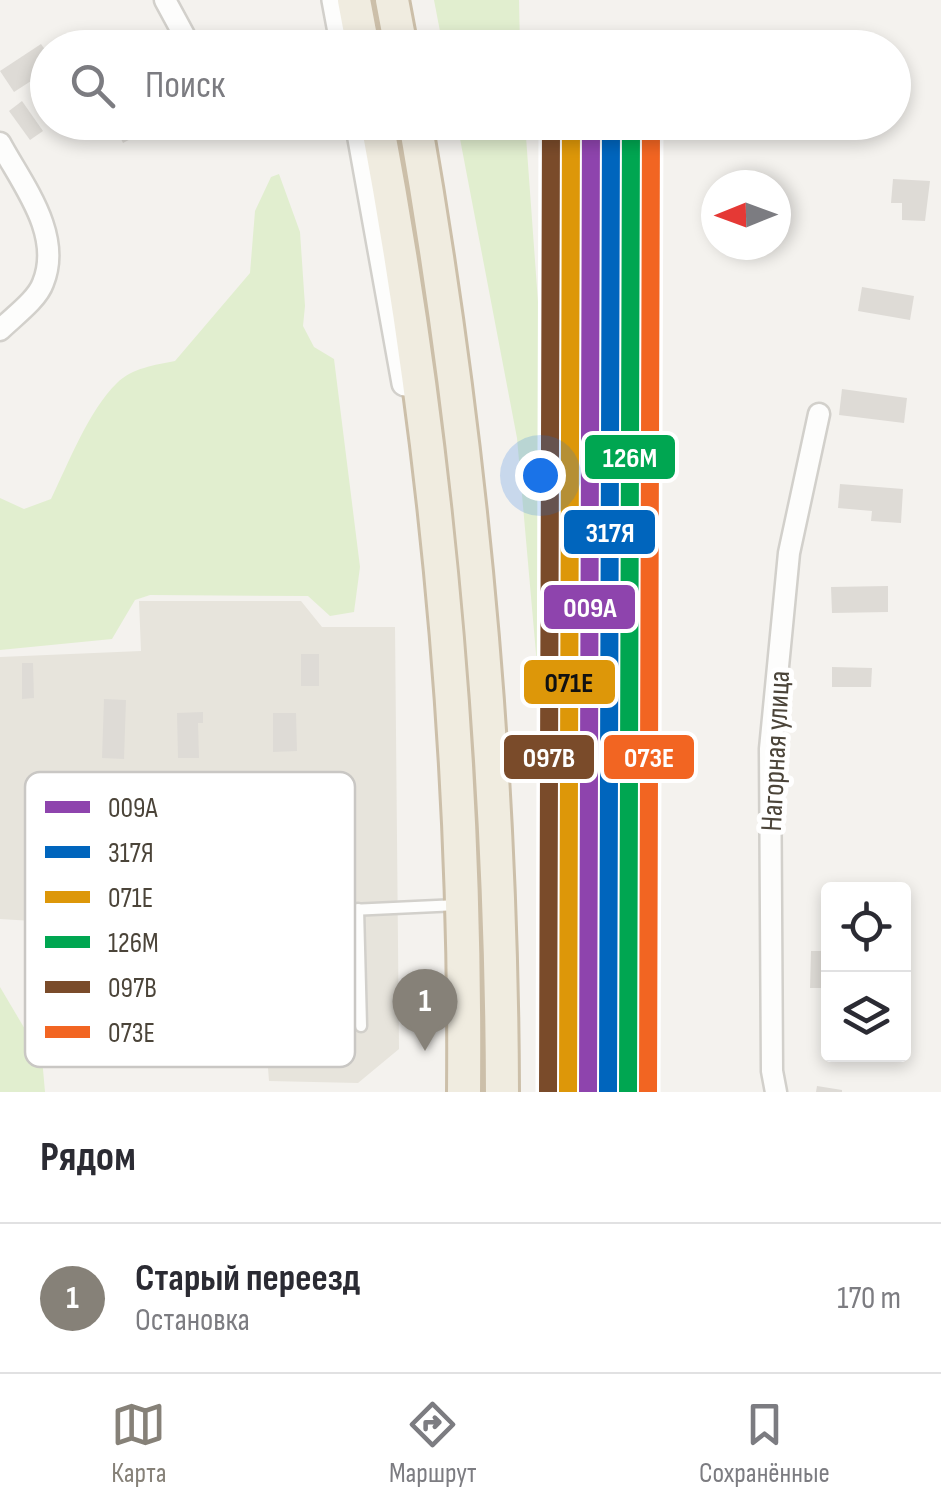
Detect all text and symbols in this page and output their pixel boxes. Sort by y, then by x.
search box [30,30,911,140]
icon: search [65,58,120,113]
text: Поиск [145,63,225,108]
north arrow [701,170,791,260]
line badge: 126М [583,433,677,481]
text: 126М [603,442,657,475]
your location [515,450,566,501]
line badge: 317Я [562,508,657,556]
text: 317Я [585,517,635,550]
line badge: 009А [542,583,637,631]
text: 009А [563,592,617,625]
line badge: 071Е [522,658,617,706]
text: 071Е [545,667,593,700]
street label: Нагорная улица [754,670,798,832]
line badge: 097В [502,733,596,781]
line badge: 073Е [602,733,696,781]
text: 097В [523,742,575,775]
text: 073Е [624,742,674,775]
legend [25,772,355,1067]
text: 009А [108,792,158,825]
text: 317Я [108,837,154,870]
text: 071Е [108,882,153,915]
map controls [821,882,911,1062]
button: locate [821,882,911,972]
text: 126М [108,927,159,960]
pin: 1 [392,968,458,1051]
text: 097В [108,972,157,1005]
button: layers [821,972,911,1062]
text: 073Е [108,1017,155,1050]
text: Рядом [40,1132,136,1183]
text: Старый переезд [135,1256,360,1301]
text: 1 [66,1279,79,1318]
text: 170 m [837,1279,901,1318]
text: Остановка [135,1301,250,1340]
tab: Карта [111,1397,166,1490]
tab: Маршрут [389,1397,477,1490]
tab: Сохранённые [699,1397,830,1490]

